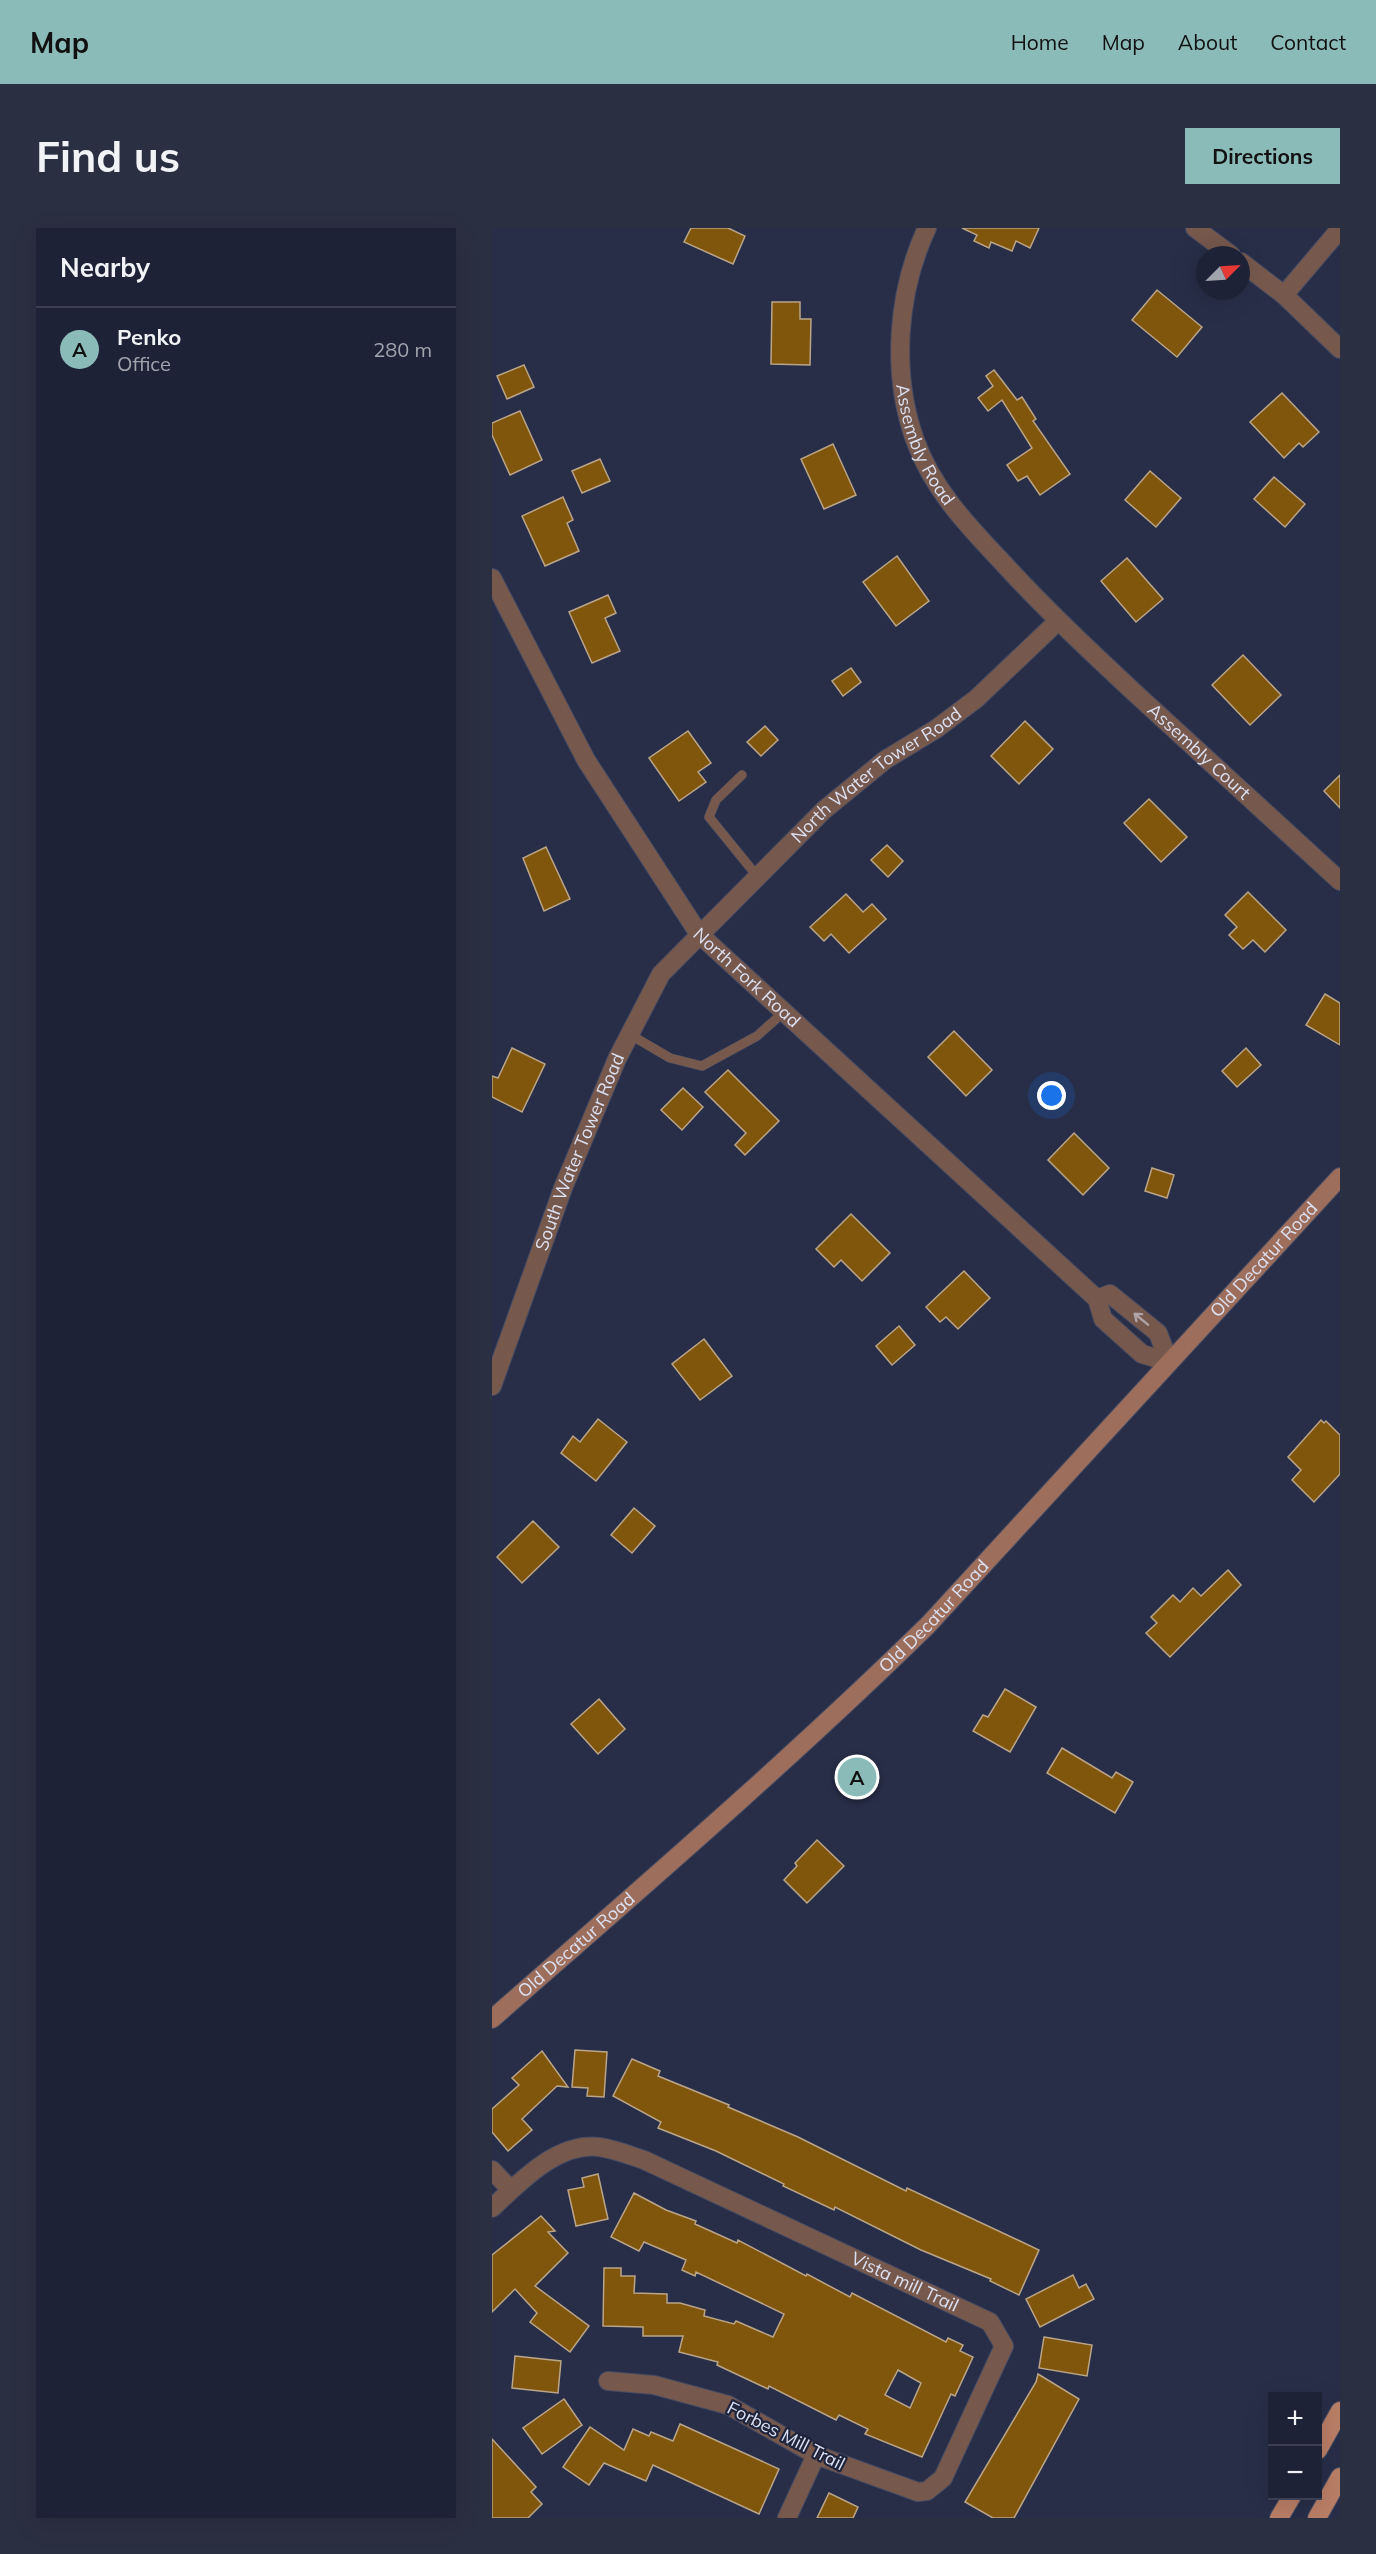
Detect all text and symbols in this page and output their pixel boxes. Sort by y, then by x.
text: Map [30,25,89,60]
text: Home [1011,29,1069,55]
text: Map [1102,29,1145,55]
text: About [1178,29,1237,55]
text: Contact [1270,29,1346,55]
button: Directions [1185,128,1340,184]
text: Find us [36,130,180,183]
north arrow [1196,246,1250,300]
text: Nearby [60,251,150,284]
text: Penko [117,323,181,351]
text: A [72,337,87,362]
text: 280 m [373,337,432,362]
text: Office [117,351,171,376]
street label: Assembly Road [891,382,960,510]
street label: Assembly Court [1143,698,1256,804]
street label: North Water Tower Road [786,702,966,848]
street label: North Fork Road [689,923,805,1032]
street label: South Water Tower Road [529,1050,629,1254]
your location [1037,1081,1066,1110]
street label: Old Decatur Road [1205,1197,1322,1322]
one-way arrow [1134,1312,1149,1326]
street label: Old Decatur Road [874,1555,993,1677]
pin: A [838,1754,877,1800]
street label: Old Decatur Road [512,1887,639,2002]
street label: Vista mill Trail [847,2247,962,2317]
map controls [1268,2392,1322,2500]
button: + [1268,2392,1322,2446]
street label: Forbes Mill Trail [723,2396,849,2475]
button: − [1268,2446,1322,2500]

